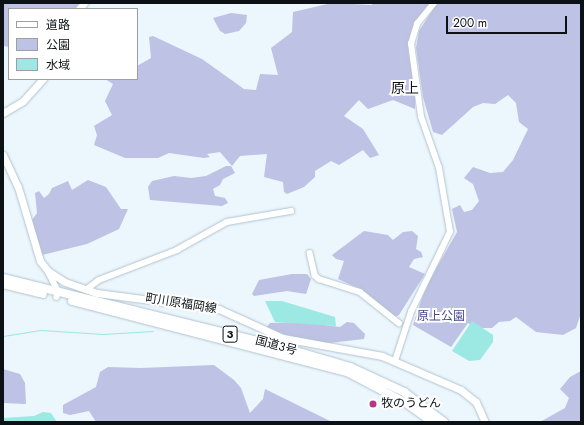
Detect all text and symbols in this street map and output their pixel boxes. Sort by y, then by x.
legend [8,8,138,80]
scale bar [448,8,569,34]
text: 200 m [453,14,487,32]
text: 道路 [46,16,70,34]
text: 公園 [46,36,70,54]
text: 水域 [46,56,70,74]
district label: 原上 [391,80,419,96]
street label: 町川原福岡線 [144,291,218,317]
park label: 原上公園 [417,310,465,324]
road number: 3 [222,325,238,343]
street label: 国道3号 [254,334,298,358]
place label: 牧のうどん [381,397,441,411]
marker: 牧のうどん [368,399,378,409]

